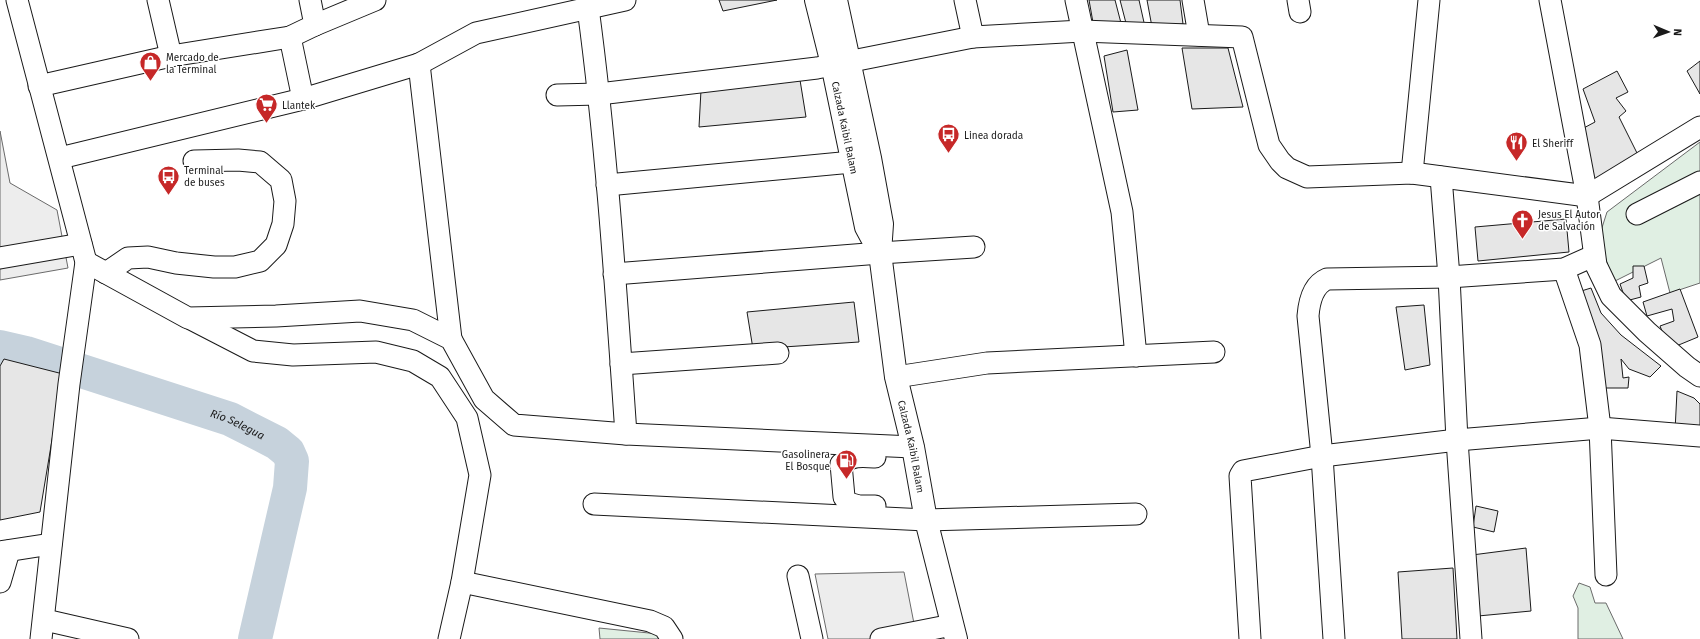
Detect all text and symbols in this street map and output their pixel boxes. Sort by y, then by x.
north arrow [1648,12,1688,52]
text: N [1671,28,1684,36]
shop icon: Mercado de la Terminal [138,50,164,83]
place label: Mercado de la Terminal [166,52,219,76]
street label: Calzada Kaibil Balam [829,80,860,175]
supermarket icon: Llantek [253,92,279,125]
place label: Llantek [282,100,316,112]
bus stop icon: Linea dorada [936,122,962,155]
place label: Linea dorada [964,130,1023,142]
restaurant icon: El Sheriff [1503,130,1529,163]
place label: El Sheriff [1532,138,1574,150]
bus stop icon: Terminal de buses [156,163,182,196]
place label: Terminal de buses [184,165,225,189]
church icon: Jesus El Autor de Salvación [1509,207,1535,240]
place label: Jesus El Autor de Salvación [1538,209,1600,233]
street label: Calzada Kaibil Balam [895,399,926,494]
water label: Río Selegua [209,407,267,443]
fuel station icon: Gasolinera El Bosque [833,447,859,480]
place label: Gasolinera El Bosque [782,449,830,473]

